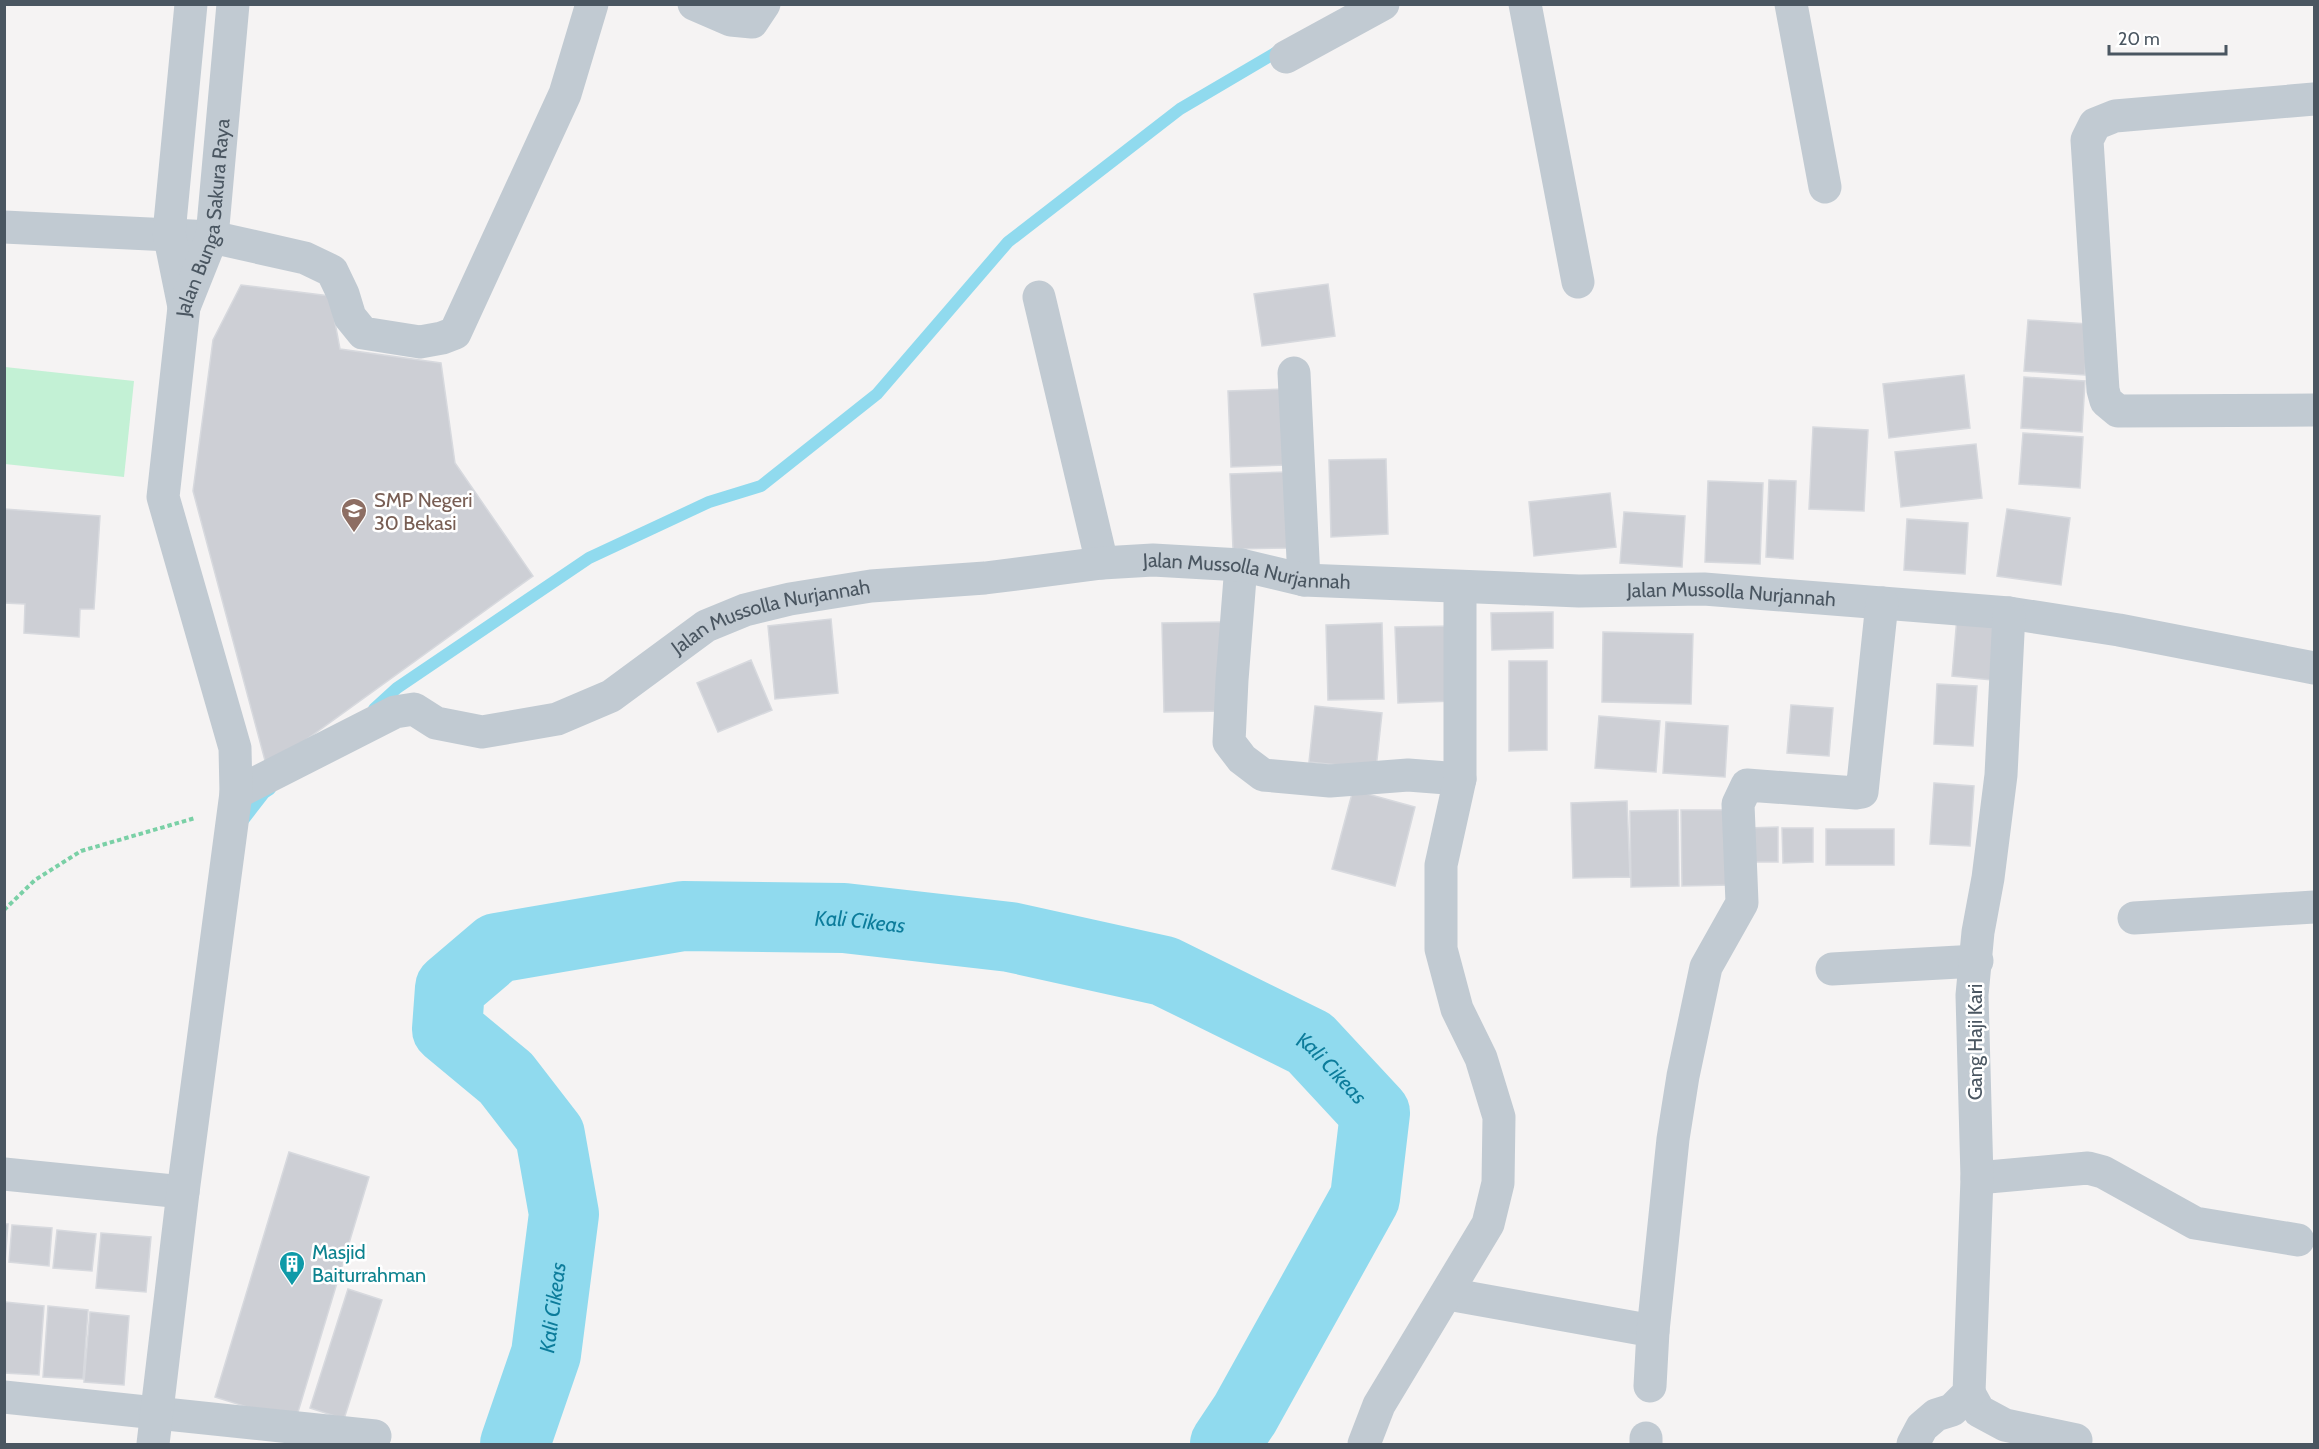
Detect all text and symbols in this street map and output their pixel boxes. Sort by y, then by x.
scale bar [2109,18,2226,56]
text: 20 m [2118,28,2160,50]
street label: Jalan Bunga Sakura Raya [171,117,235,319]
place label: SMP Negeri 30 Bekasi [374,488,473,535]
school or university icon: SMP Negeri 30 Bekasi [339,496,369,534]
street label: Jalan Mussolla Nurjannah [1141,548,1351,594]
street label: Jalan Mussolla Nurjannah [666,574,872,660]
street label: Jalan Mussolla Nurjannah [1626,577,1837,611]
water label: Kali Cikeas [815,905,907,937]
street label: Gang Haji Kari [1963,984,1987,1100]
water label: Kali Cikeas [1293,1026,1372,1109]
place label: Masjid Baiturrahman [312,1240,426,1287]
building icon: Masjid Baiturrahman [277,1249,307,1287]
water label: Kali Cikeas [534,1261,570,1354]

